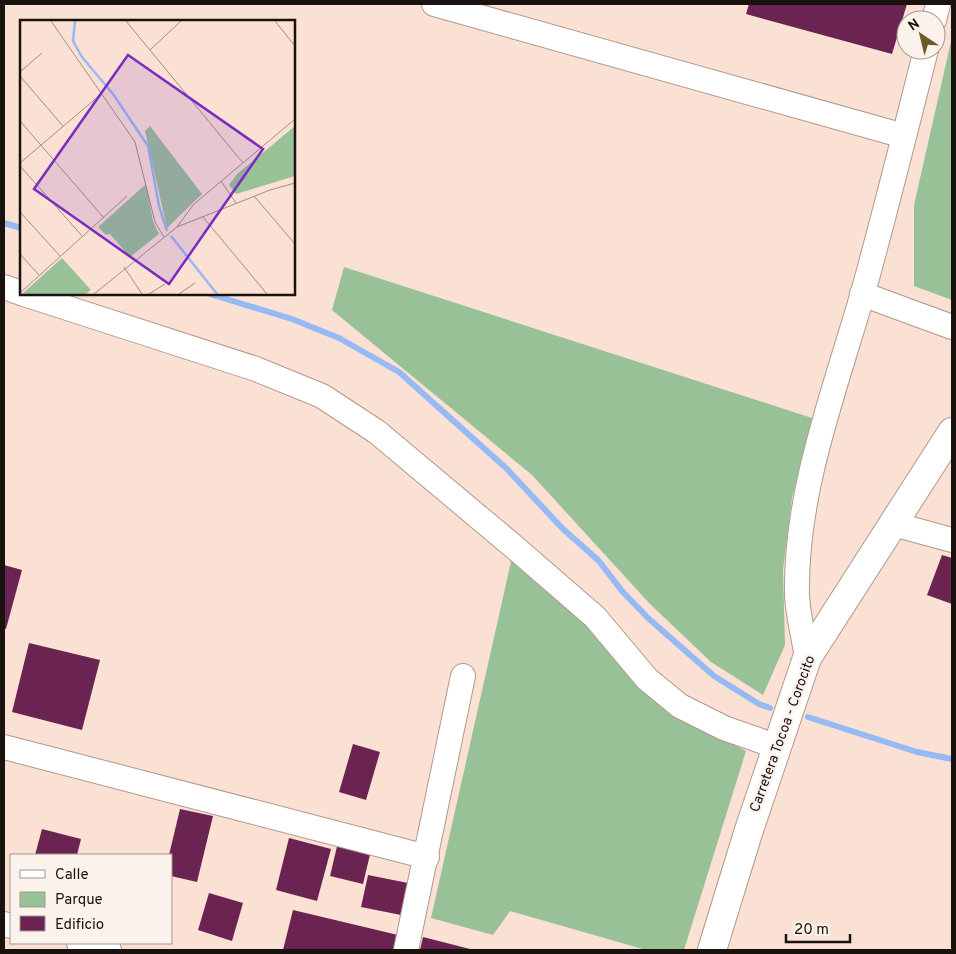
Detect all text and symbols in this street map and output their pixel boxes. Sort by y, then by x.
north arrow [896,10,946,60]
text: N [905,16,923,35]
inset map [20,20,295,295]
street label: Carretera Tocoa - Corocito [747,653,819,815]
legend [10,854,172,944]
text: Calle [55,866,89,885]
text: Parque [55,891,103,910]
scale bar [786,912,850,944]
text: Edificio [55,916,104,935]
text: 20 m [794,921,829,940]

